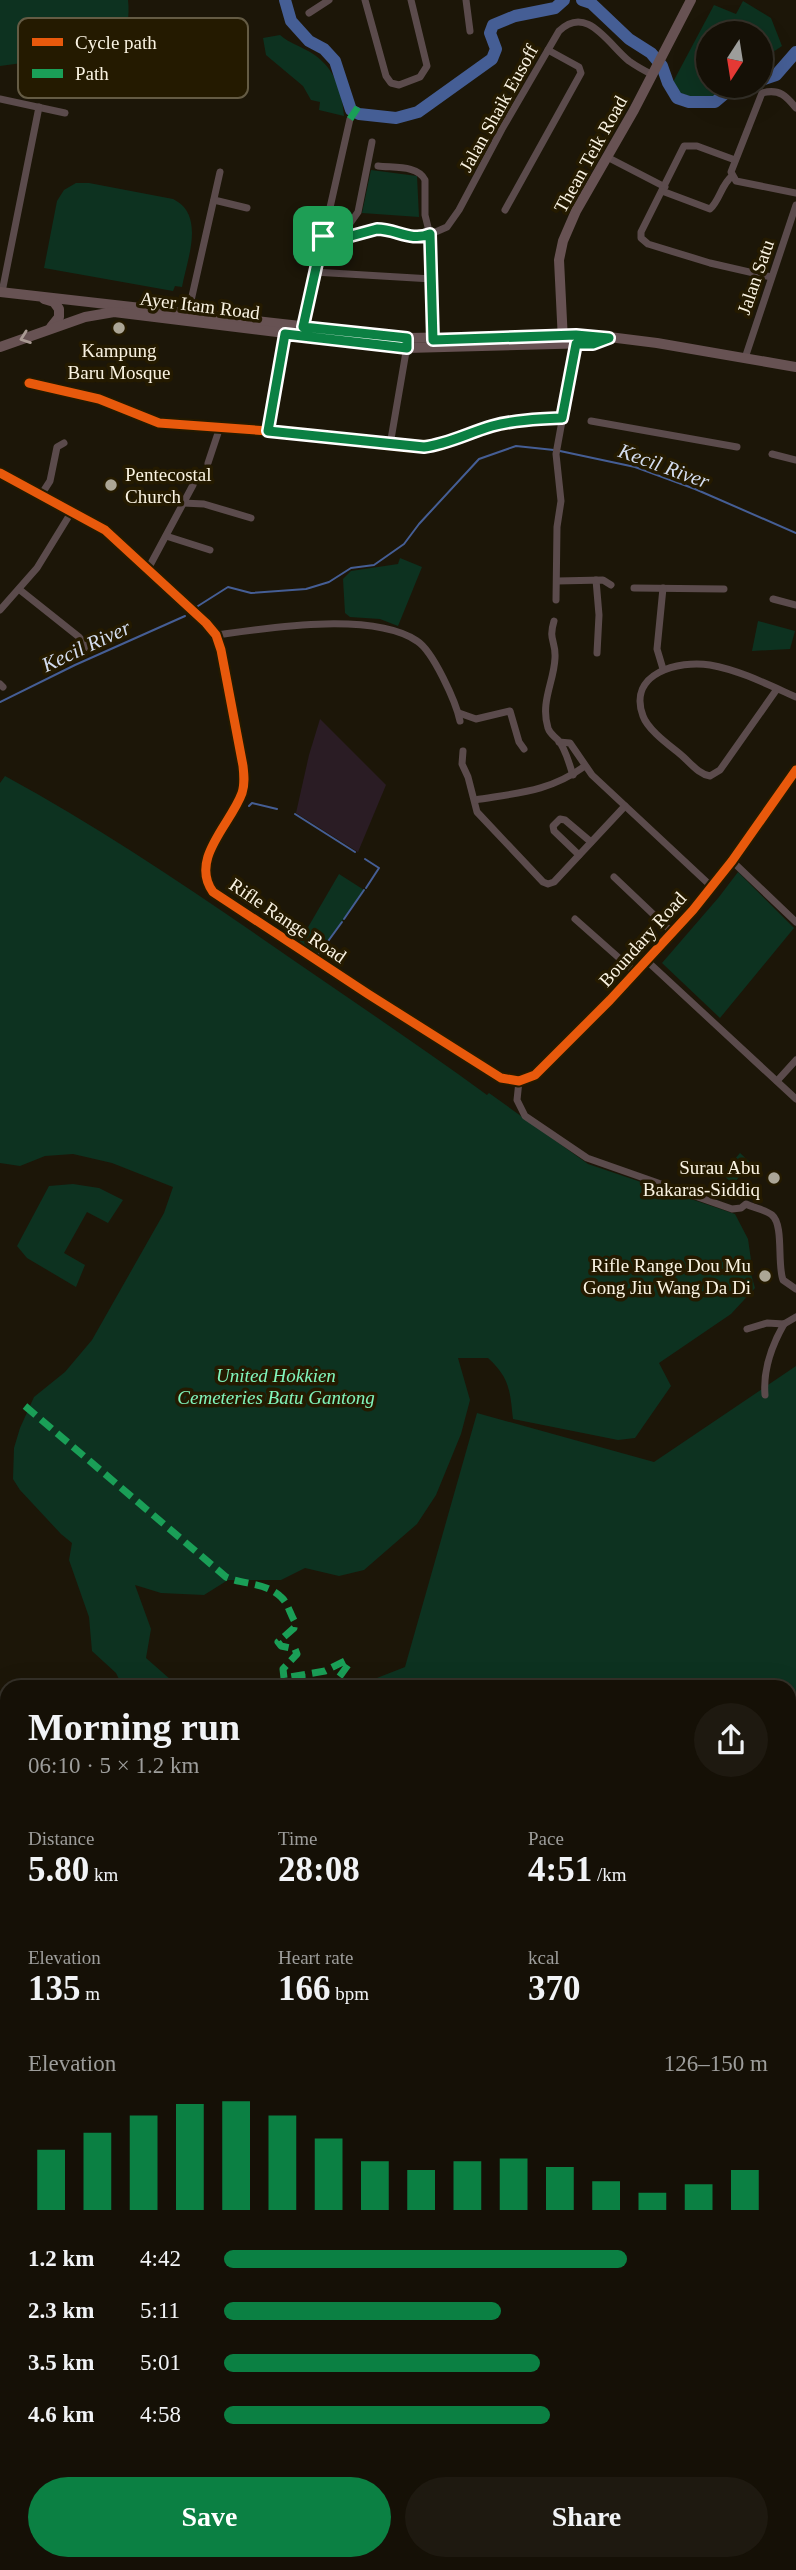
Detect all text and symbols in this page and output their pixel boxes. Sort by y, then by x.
legend [18,18,248,98]
north arrow [696,21,774,98]
map controls [696,21,773,98]
text: Cycle path [75,32,157,53]
street label: Jalan Shaik Eusoff [455,40,542,175]
text: Path [75,63,109,84]
street label: Thean Teik Road [550,92,631,216]
pin [293,206,353,266]
icon: arrive [304,217,342,255]
street label: Jalan Satu [733,237,778,317]
street label: Ayer Itam Road [139,288,262,323]
marker: Kampung Baru Mosque [111,320,127,336]
one-way arrow [19,329,31,343]
place label: Kampung Baru Mosque [68,340,170,383]
water label: Kecil River [614,438,714,494]
place label: Pentecostal Church [125,464,212,507]
marker: Pentecostal Church [103,477,119,493]
water label: Kecil River [37,615,135,677]
street label: Rifle Range Road [225,874,350,967]
street label: Boundary Road [594,887,691,991]
place label: Surau Abu Bakaras-Siddiq [643,1157,761,1200]
marker: Surau Abu Bakaras-Siddiq [766,1170,782,1186]
place label: Rifle Range Dou Mu Gong Jiu Wang Da Di [583,1255,751,1298]
marker: Rifle Range Dou Mu Gong Jiu Wang Da Di [757,1268,773,1284]
park label: United Hokkien Cemeteries Batu Gantong [177,1365,375,1408]
button: share [694,1703,768,1777]
text: Morning run [28,1706,240,1748]
text: 06:10 · 5 × 1.2 km [28,1753,199,1778]
text: Distance [28,1828,94,1849]
text: Time [278,1828,317,1849]
text: Pace [528,1828,564,1849]
text: 5.80 [28,1850,89,1889]
text: 28:08 [278,1850,360,1889]
text: 4:51 [528,1850,592,1889]
text: km [89,1864,118,1885]
text: /km [592,1864,626,1885]
text: Elevation [28,1947,101,1968]
text: Heart rate [278,1947,353,1968]
text: kcal [528,1947,560,1968]
text: 135 [28,1969,81,2008]
text: 166 [278,1969,331,2008]
text: 370 [528,1969,581,2008]
text: m [81,1983,100,2004]
text: bpm [331,1983,369,2004]
text: Elevation [28,2051,116,2076]
text: 126–150 m [664,2051,768,2076]
text: 1.2 km [28,2246,94,2271]
text: 4:42 [140,2246,181,2271]
text: 2.3 km [28,2298,94,2323]
text: 5:11 [140,2298,180,2323]
text: 3.5 km [28,2350,94,2375]
text: 5:01 [140,2350,181,2375]
text: 4.6 km [28,2402,94,2427]
text: 4:58 [140,2402,181,2427]
button: Save [28,2477,391,2557]
button: Share [405,2477,768,2557]

